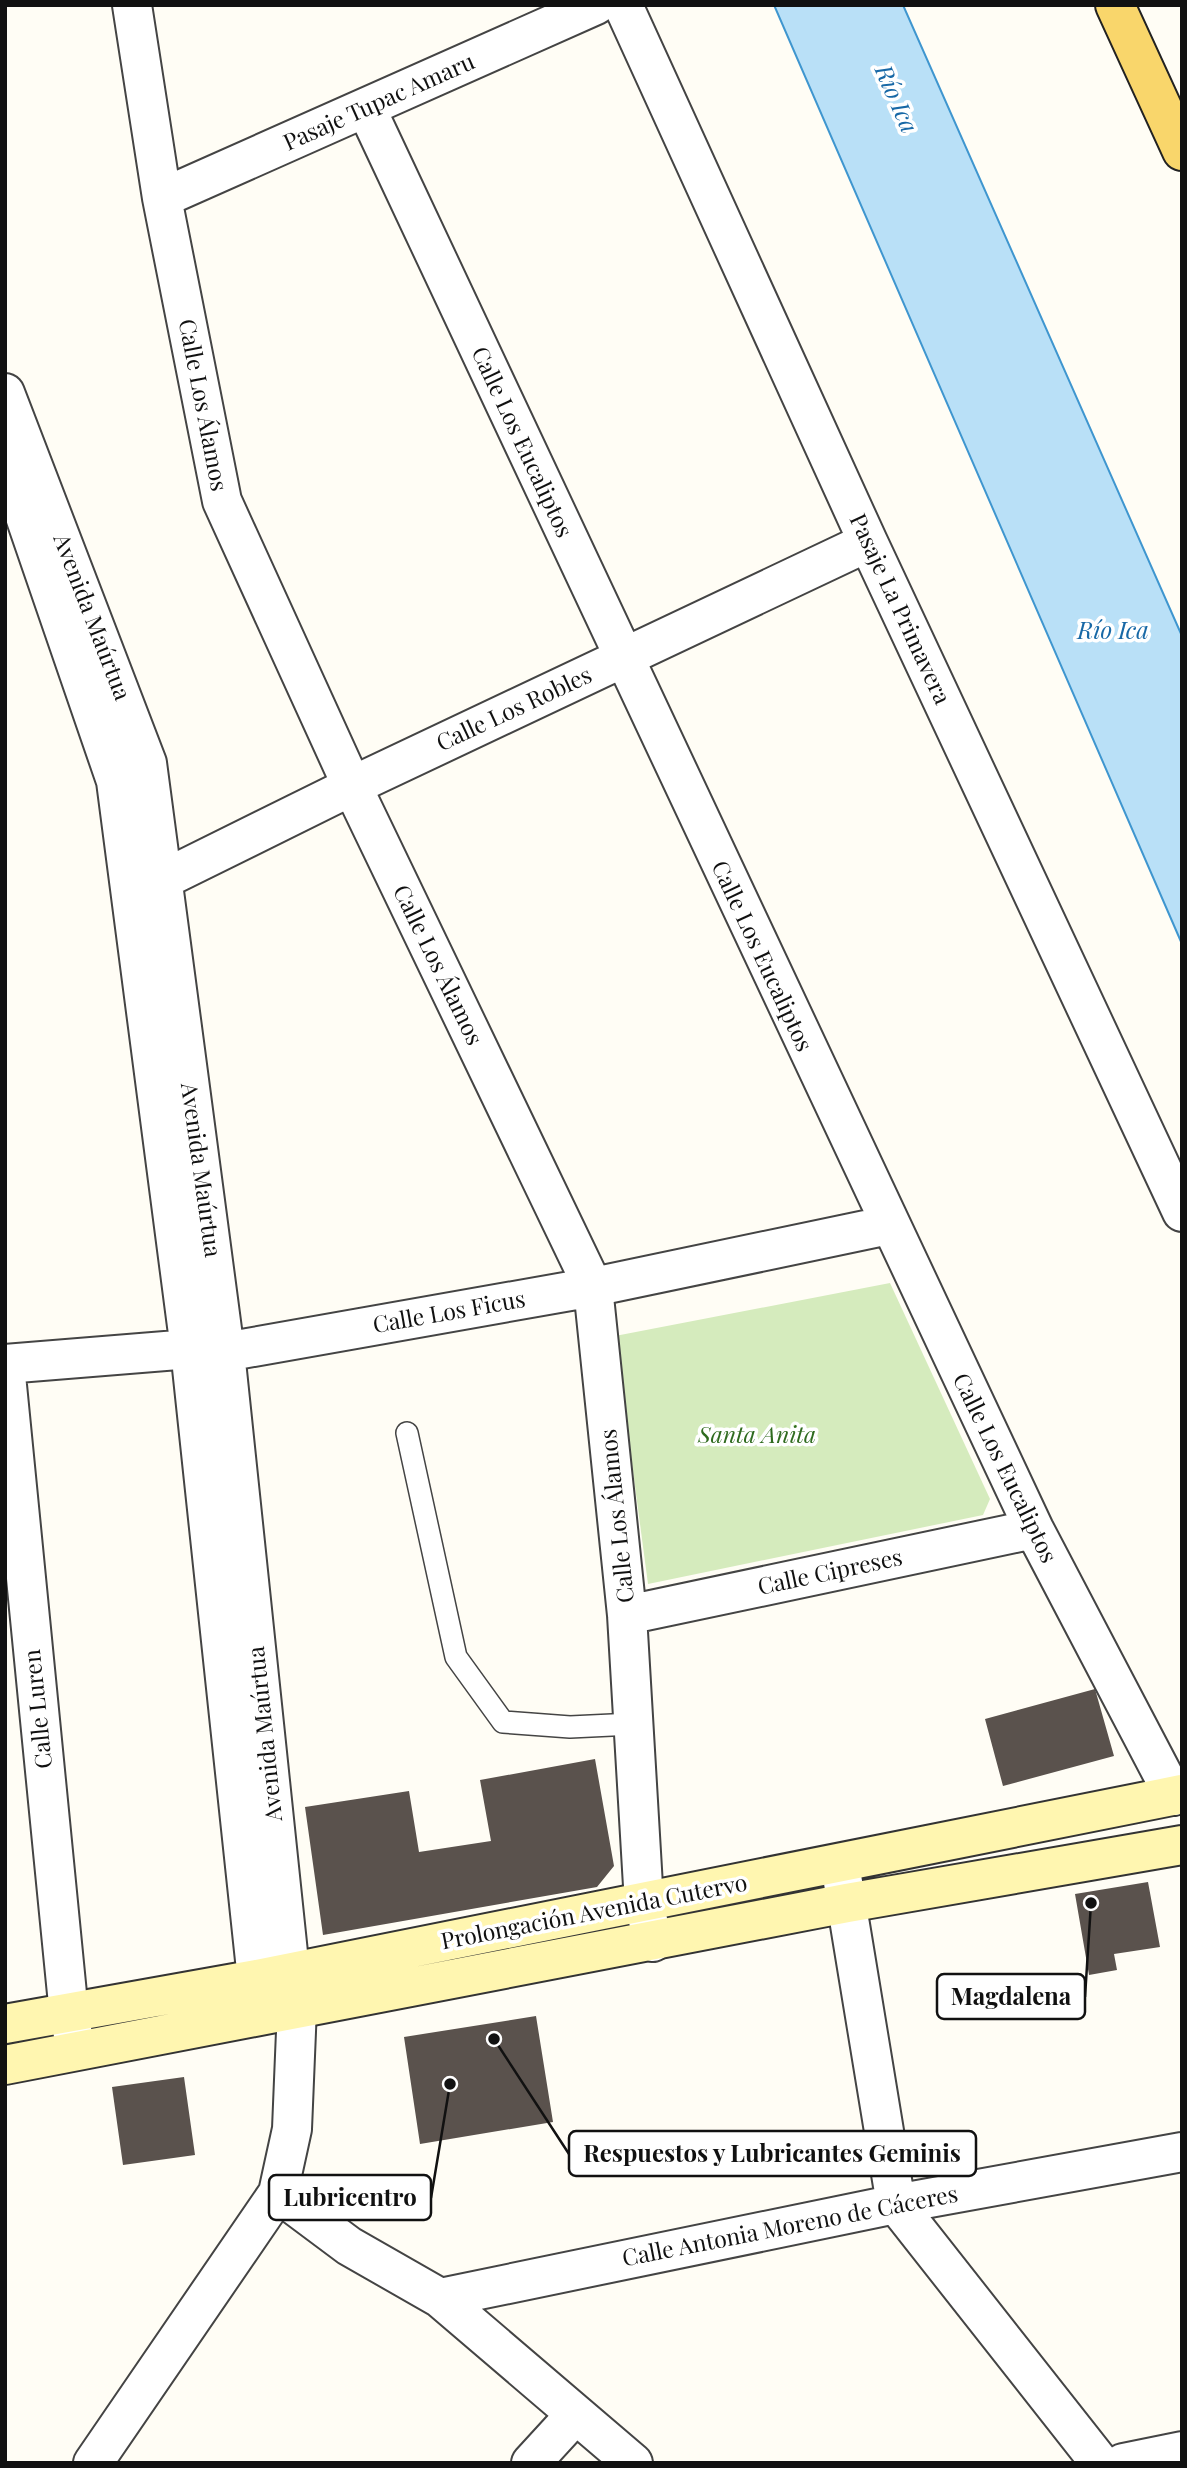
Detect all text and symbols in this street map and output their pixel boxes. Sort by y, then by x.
street label: Pasaje Tupac Amaru [278,44,479,157]
water label: Río Ica [868,58,927,137]
street label: Calle Los Álamos [173,316,236,493]
street label: Calle Los Eucaliptos [465,341,581,542]
street label: Pasaje La Primavera [844,508,959,709]
street label: Avenida Maúrtua [47,528,140,705]
water label: Río Ica [1076,613,1149,645]
street label: Calle Los Robles [431,658,596,757]
street label: Calle Los Eucaliptos [705,855,821,1056]
street label: Calle Los Álamos [387,879,492,1050]
street label: Avenida Maúrtua [175,1080,230,1260]
street label: Calle Los Ficus [370,1282,527,1339]
street label: Calle Los Eucaliptos [947,1367,1066,1567]
park label: Santa Anita [697,1418,816,1449]
street label: Calle Los Álamos [591,1428,640,1605]
street label: Calle Cipreses [755,1540,905,1601]
street label: Avenida Maúrtua [239,1645,288,1824]
street label: Calle Luren [15,1648,58,1770]
street label: Prolongación Avenida Cutervo [438,1866,749,1955]
callout: Magdalena [937,1974,1085,2019]
text: Magdalena [951,1979,1072,2011]
callout: Respuestos y Lubricantes Geminis [569,2131,976,2176]
text: Respuestos y Lubricantes Geminis [583,2136,961,2168]
callout: Lubricentro [269,2175,431,2220]
street label: Calle Antonia Moreno de Cáceres [619,2177,960,2272]
text: Lubricentro [283,2180,417,2212]

